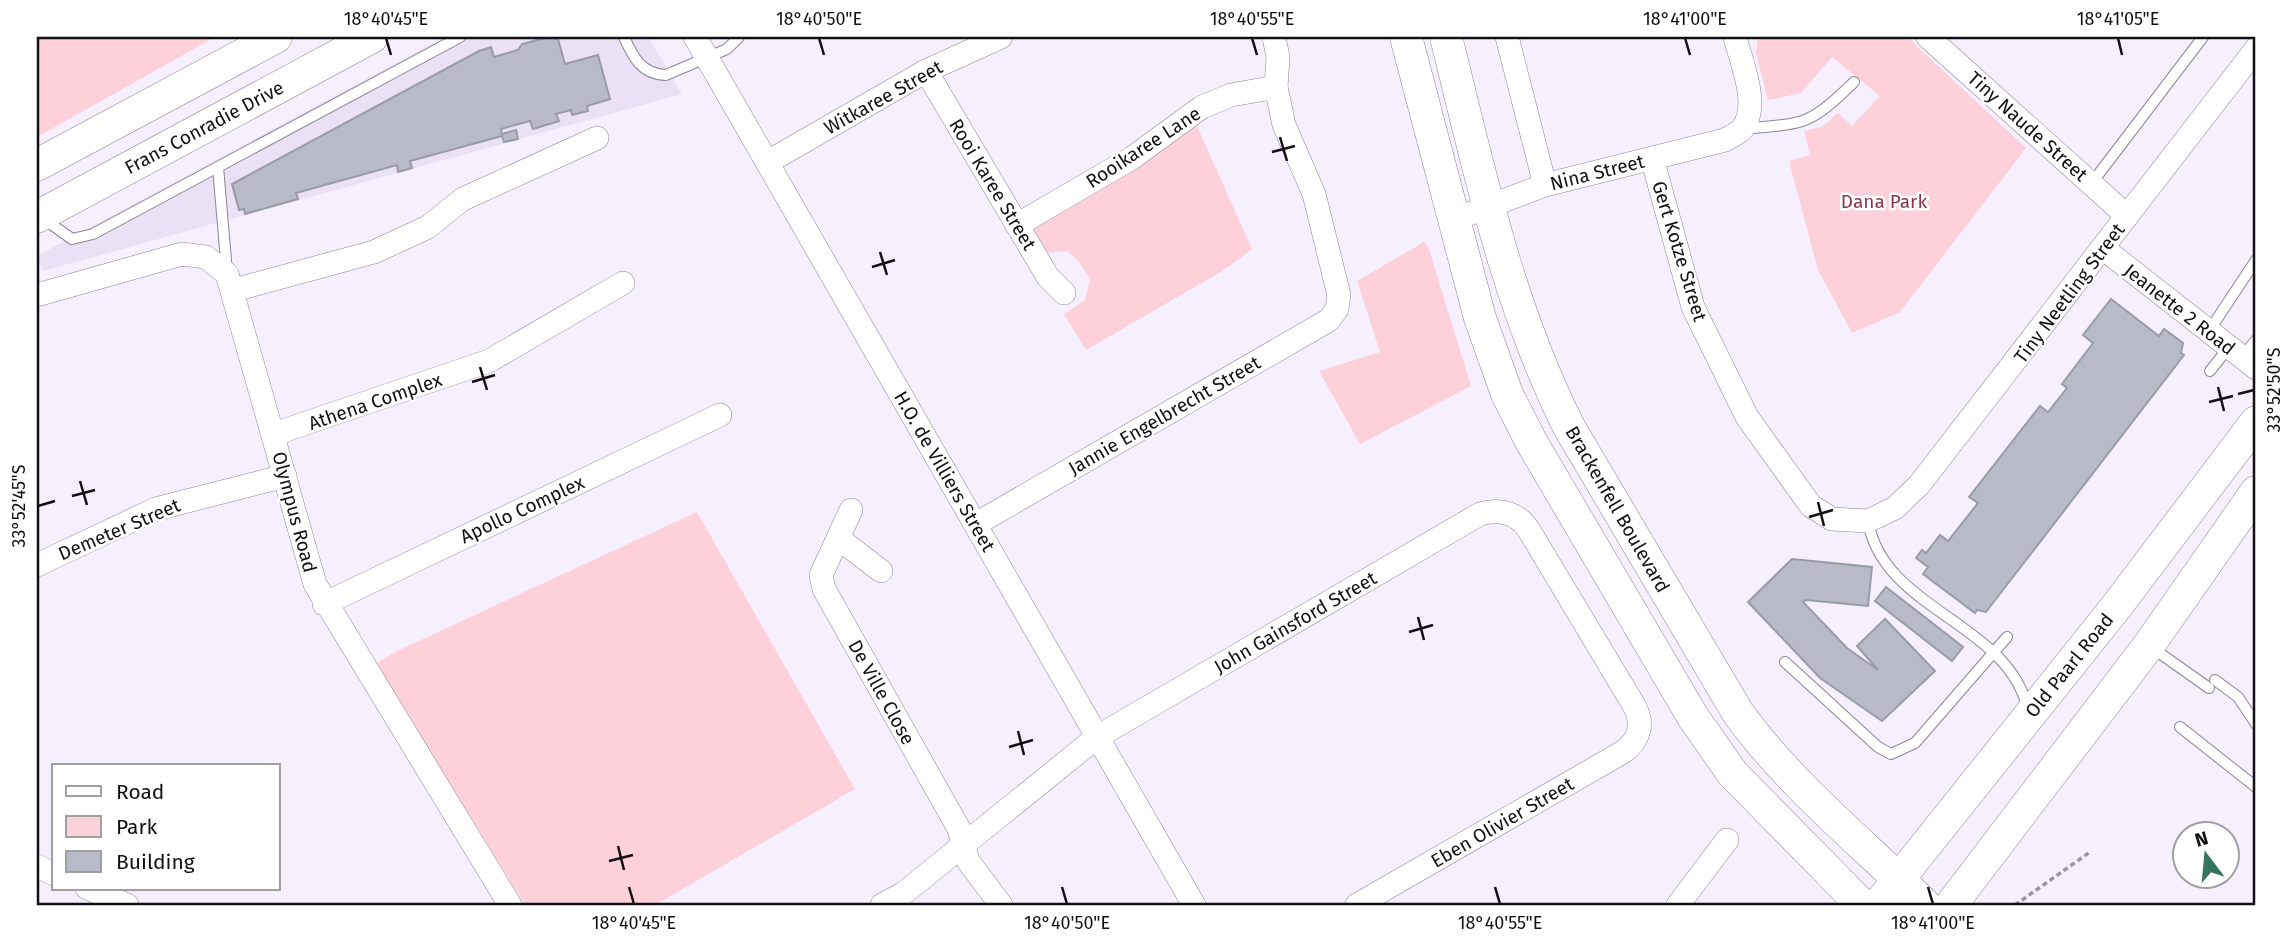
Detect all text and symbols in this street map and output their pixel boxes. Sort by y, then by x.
text: 18°40'45"E [344,8,428,30]
text: 18°40'50"E [776,8,862,30]
text: 18°40'55"E [1210,8,1294,30]
text: 18°41'00"E [1643,8,1727,30]
text: 18°41'05"E [2077,8,2159,30]
street label: Witkaree Street [820,55,947,139]
street label: Tiny Naude Street [1963,67,2092,186]
street label: Frans Conradie Drive [121,76,288,179]
street label: Rooikaree Lane [1082,102,1205,193]
street label: Rooi Karee Street [944,114,1041,254]
street label: Nina Street [1548,150,1647,195]
street label: Gert Kotze Street [1647,178,1712,324]
park label: Dana Park [1841,190,1927,213]
street label: Tiny Neetling Street [2009,219,2130,368]
street label: Jeanette 2 Road [2119,259,2240,360]
text: 33°52'50"S [2263,347,2285,432]
street label: Jannie Engelbrecht Street [1064,351,1264,480]
street label: Athena Complex [305,368,446,435]
street label: H.O. de Villiers Street [889,387,1000,556]
street label: Brackenfell Boulevard [1561,422,1675,597]
street label: Olympus Road [267,449,322,575]
text: 33°52'45"S [8,464,30,548]
street label: Apollo Complex [457,470,589,548]
street label: Demeter Street [55,493,184,565]
street label: John Gainsford Street [1210,566,1381,678]
street label: Old Paarl Road [2020,609,2118,722]
street label: De Ville Close [843,636,920,749]
legend [52,764,280,890]
street label: Eben Olivier Street [1427,772,1578,873]
text: Road [116,779,164,805]
text: Park [116,814,158,840]
north arrow [2170,820,2240,890]
text: N [2192,826,2211,852]
text: Building [116,849,195,875]
text: 18°40'45"E [592,912,676,934]
text: 18°40'50"E [1024,912,1110,934]
text: 18°40'55"E [1458,912,1542,934]
text: 18°41'00"E [1891,912,1975,934]

